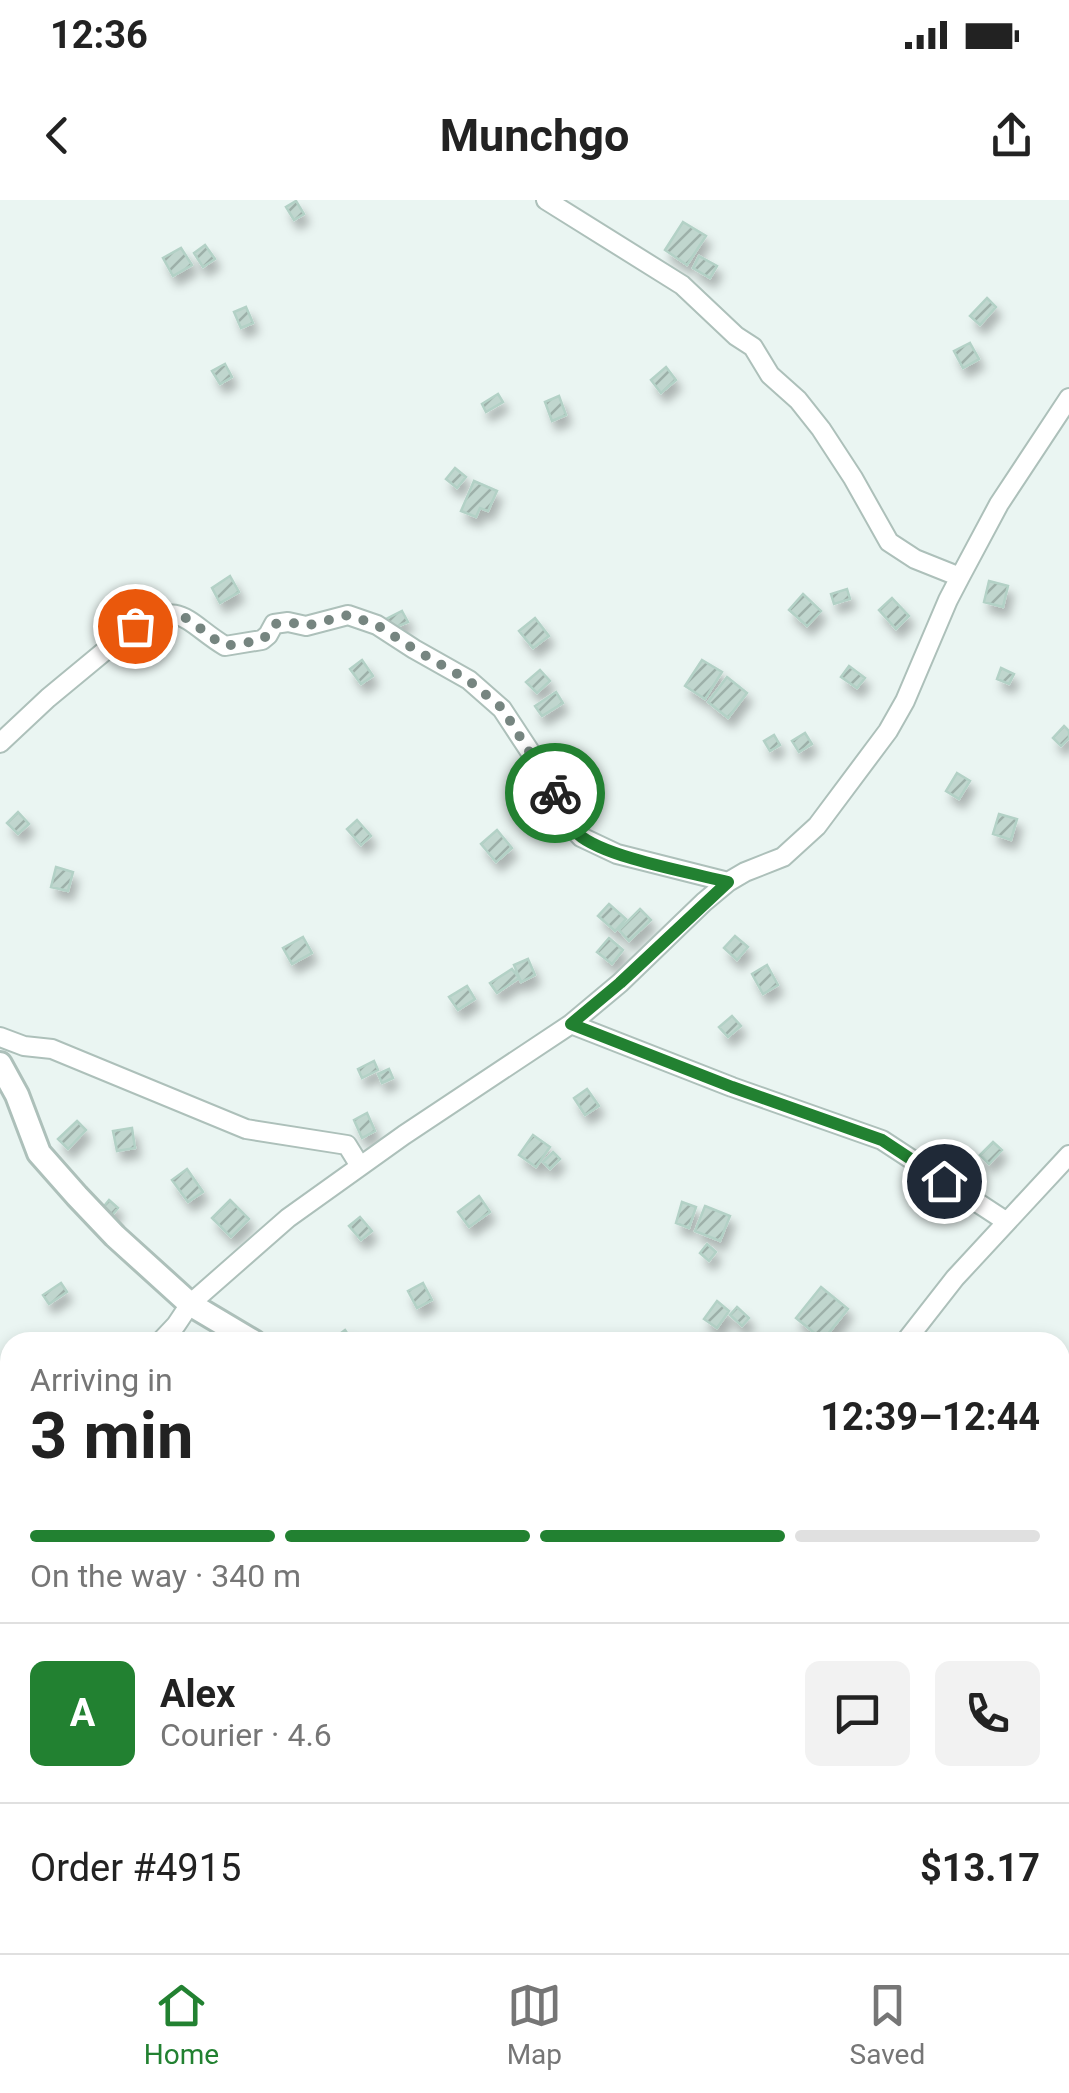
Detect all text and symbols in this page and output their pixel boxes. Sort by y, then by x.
text: 12:36 [50,13,148,57]
icon: back [30,108,85,163]
icon: share [984,108,1039,163]
text: Munchgo [440,109,629,162]
pin [93,584,178,669]
icon: bag [108,599,163,654]
courier [505,743,605,843]
icon: bike [528,766,583,821]
pin [902,1139,987,1224]
icon: home [917,1154,972,1209]
text: Arriving in [30,1361,173,1399]
text: 12:39–12:44 [820,1395,1040,1439]
text: 3 min [30,1398,193,1474]
text: On the way · 340 m [30,1557,301,1595]
button: chat [805,1661,910,1766]
button: phone [935,1661,1040,1766]
text: Alex [160,1672,235,1716]
text: A [70,1691,95,1735]
text: Courier · 4.6 [160,1716,332,1754]
text: Order #4915 [30,1846,241,1890]
text: $13.17 [920,1846,1040,1890]
tab: Home [144,1978,219,2071]
tab: Map [507,1978,562,2071]
tab: Saved [850,1978,925,2071]

